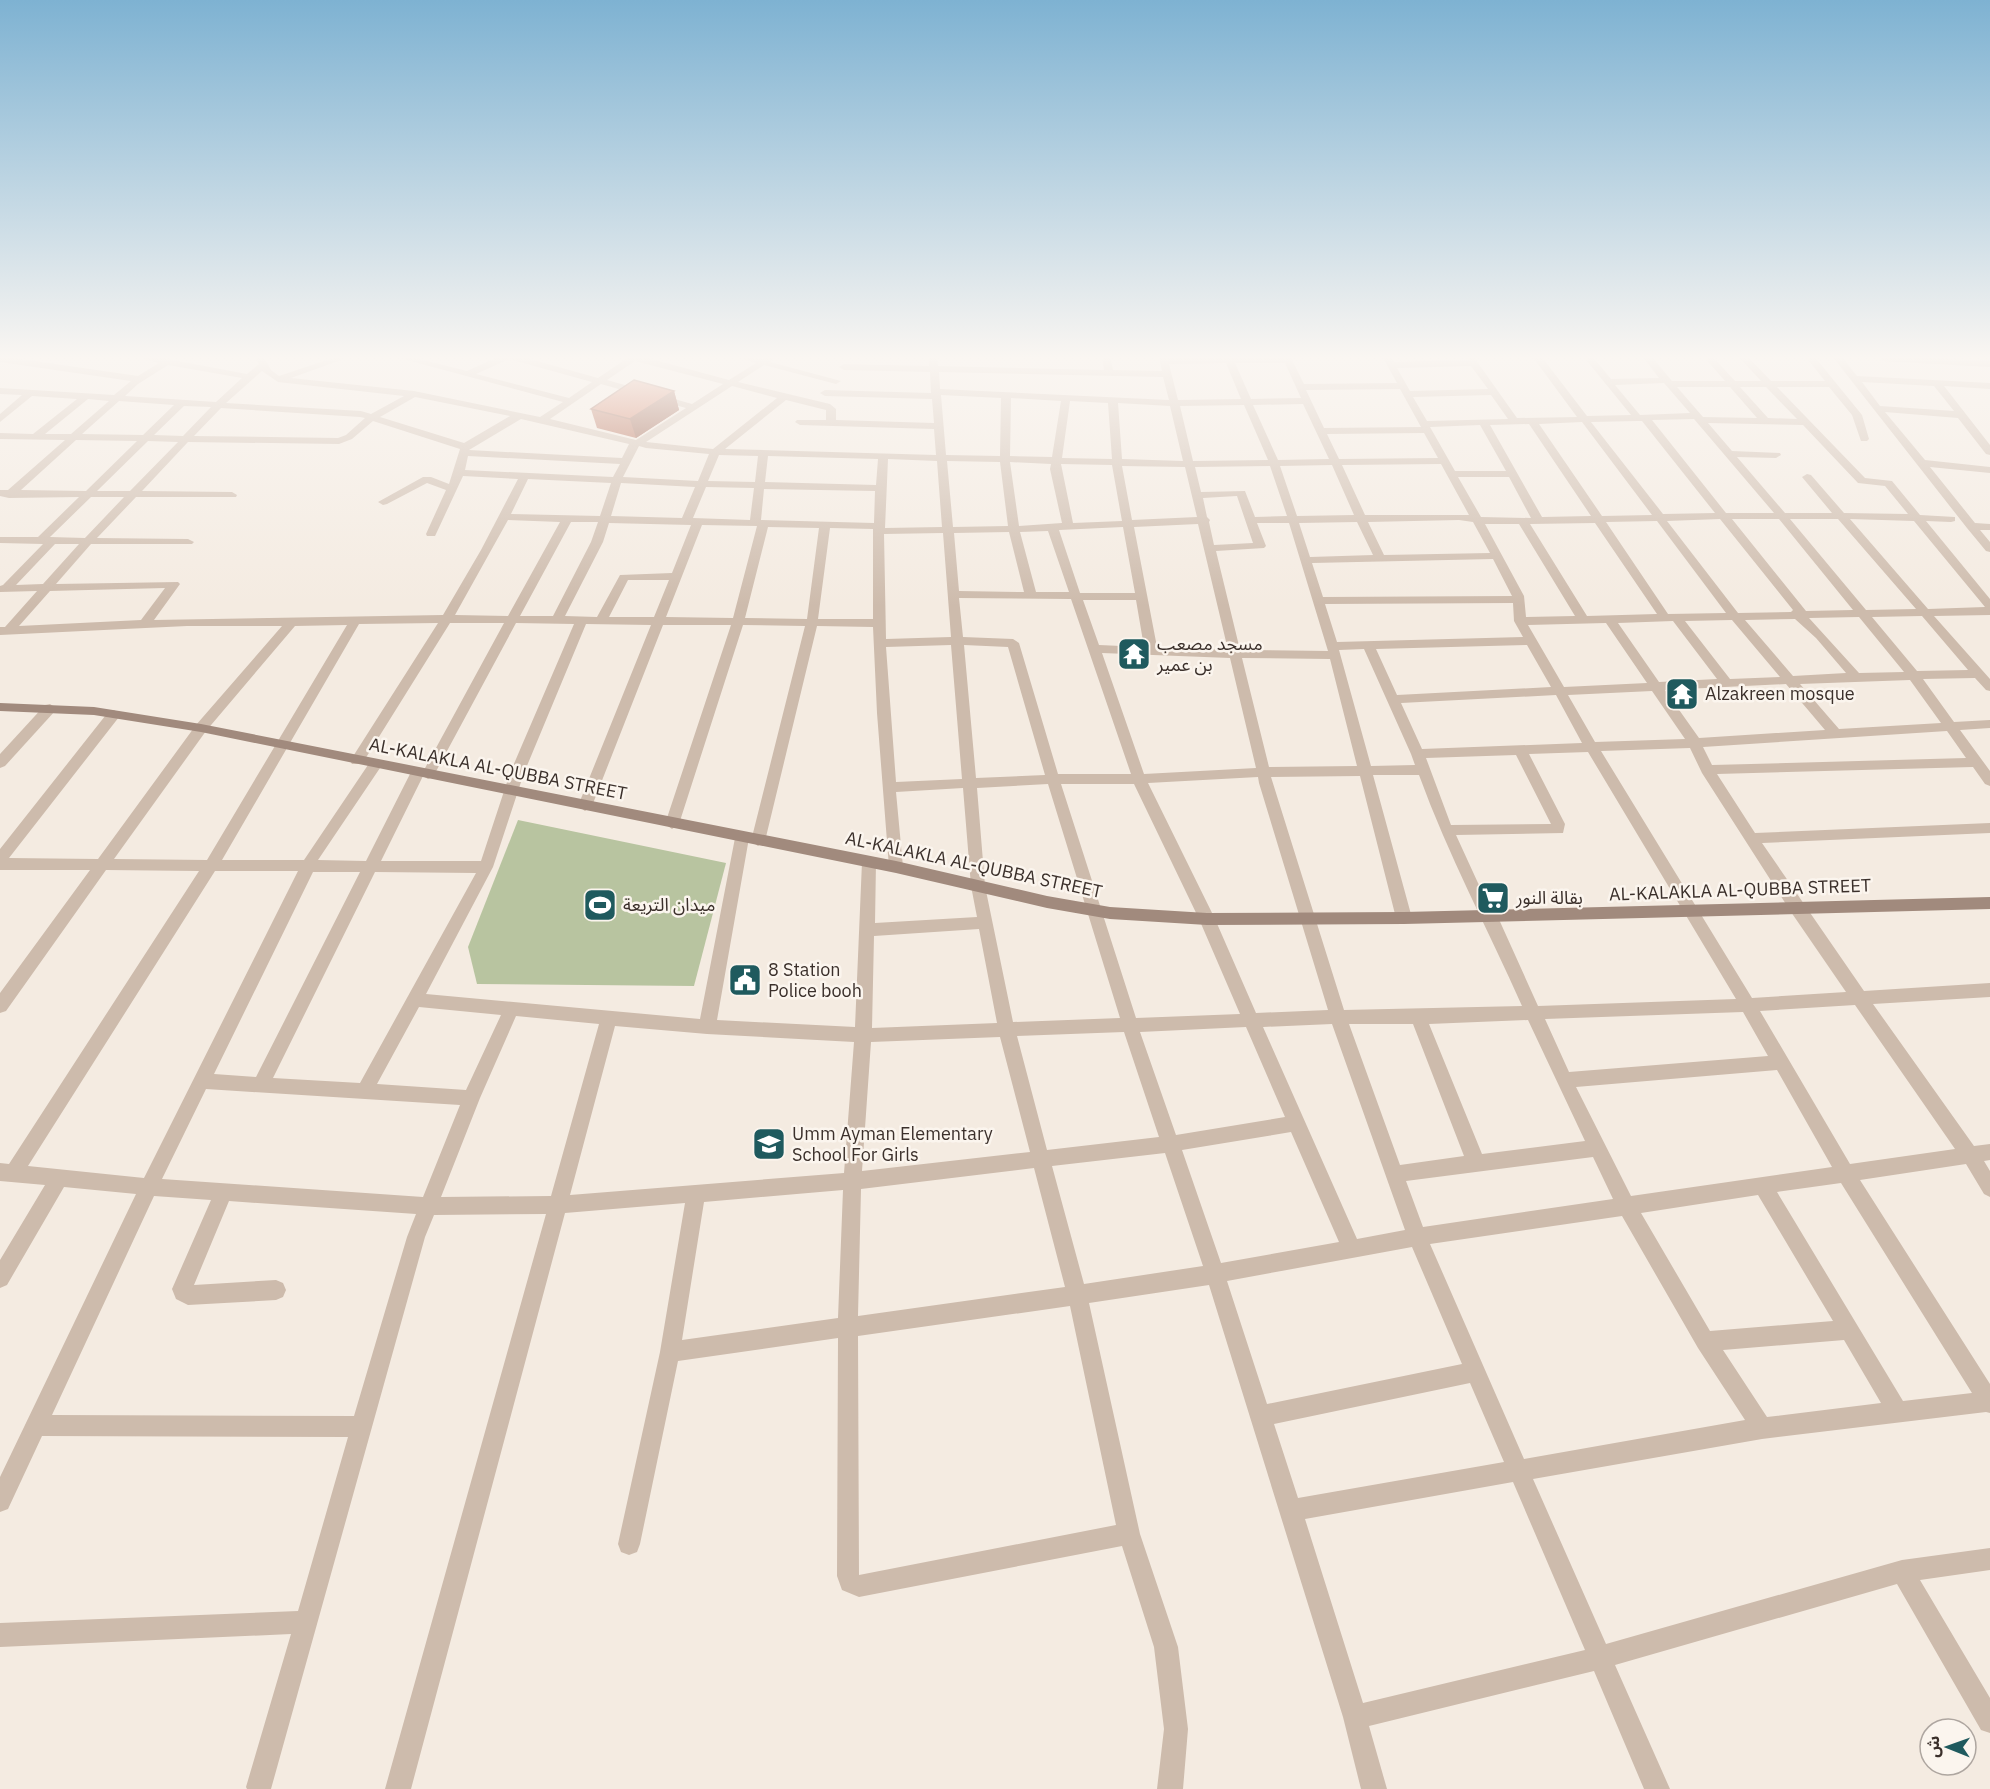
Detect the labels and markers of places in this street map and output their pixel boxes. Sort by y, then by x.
place label: مسجد مصعب بن عمير [1156,632,1263,676]
temple icon: مسجد مصعب بن عمير [1116,636,1152,672]
temple icon: Alzakreen mosque [1664,676,1700,712]
place label: Alzakreen mosque [1705,682,1855,705]
supermarket icon: بقالة النور [1475,880,1511,916]
place label: بقالة النور [1515,886,1583,909]
sports icon: ميدان التريعة [582,887,618,923]
place label: ميدان التريعة [623,893,715,916]
place label: 8 Station Police booh [768,958,862,1002]
public building icon: 8 Station Police booh [727,962,763,998]
place label: Umm Ayman Elementary School For Girls [792,1122,993,1166]
school or university icon: Umm Ayman Elementary School For Girls [751,1126,787,1162]

